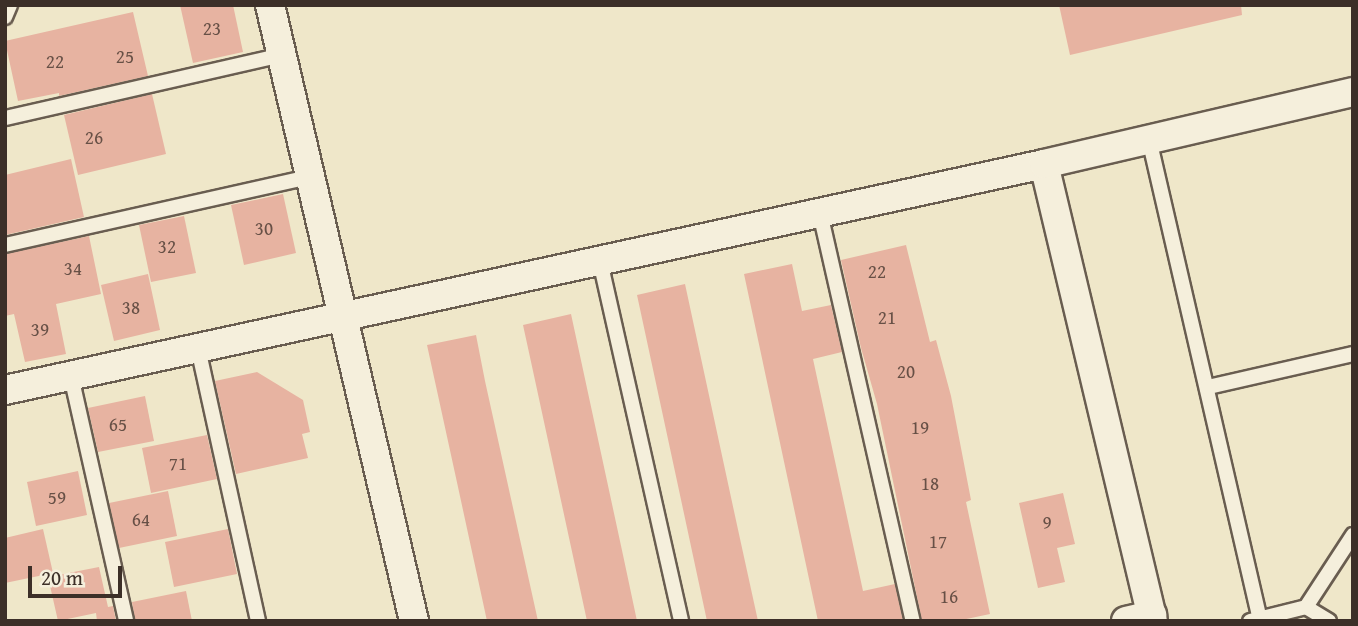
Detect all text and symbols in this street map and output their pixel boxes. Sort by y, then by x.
house number: 23 [203,18,221,40]
house number: 25 [116,46,134,68]
house number: 22 [46,51,64,73]
house number: 26 [85,127,103,149]
house number: 30 [255,218,273,240]
house number: 32 [158,236,176,258]
house number: 34 [64,258,82,280]
house number: 22 [868,261,886,283]
house number: 38 [122,297,140,319]
house number: 21 [878,307,896,329]
house number: 39 [31,319,49,341]
house number: 20 [897,361,915,383]
house number: 65 [109,414,127,436]
house number: 19 [911,417,929,439]
house number: 71 [169,453,187,475]
house number: 18 [921,473,939,495]
house number: 59 [48,487,66,509]
house number: 64 [132,509,150,531]
house number: 9 [1042,512,1052,534]
house number: 17 [929,531,947,553]
scale bar [32,552,126,596]
text: 20 m [41,562,83,593]
house number: 16 [940,586,958,608]

